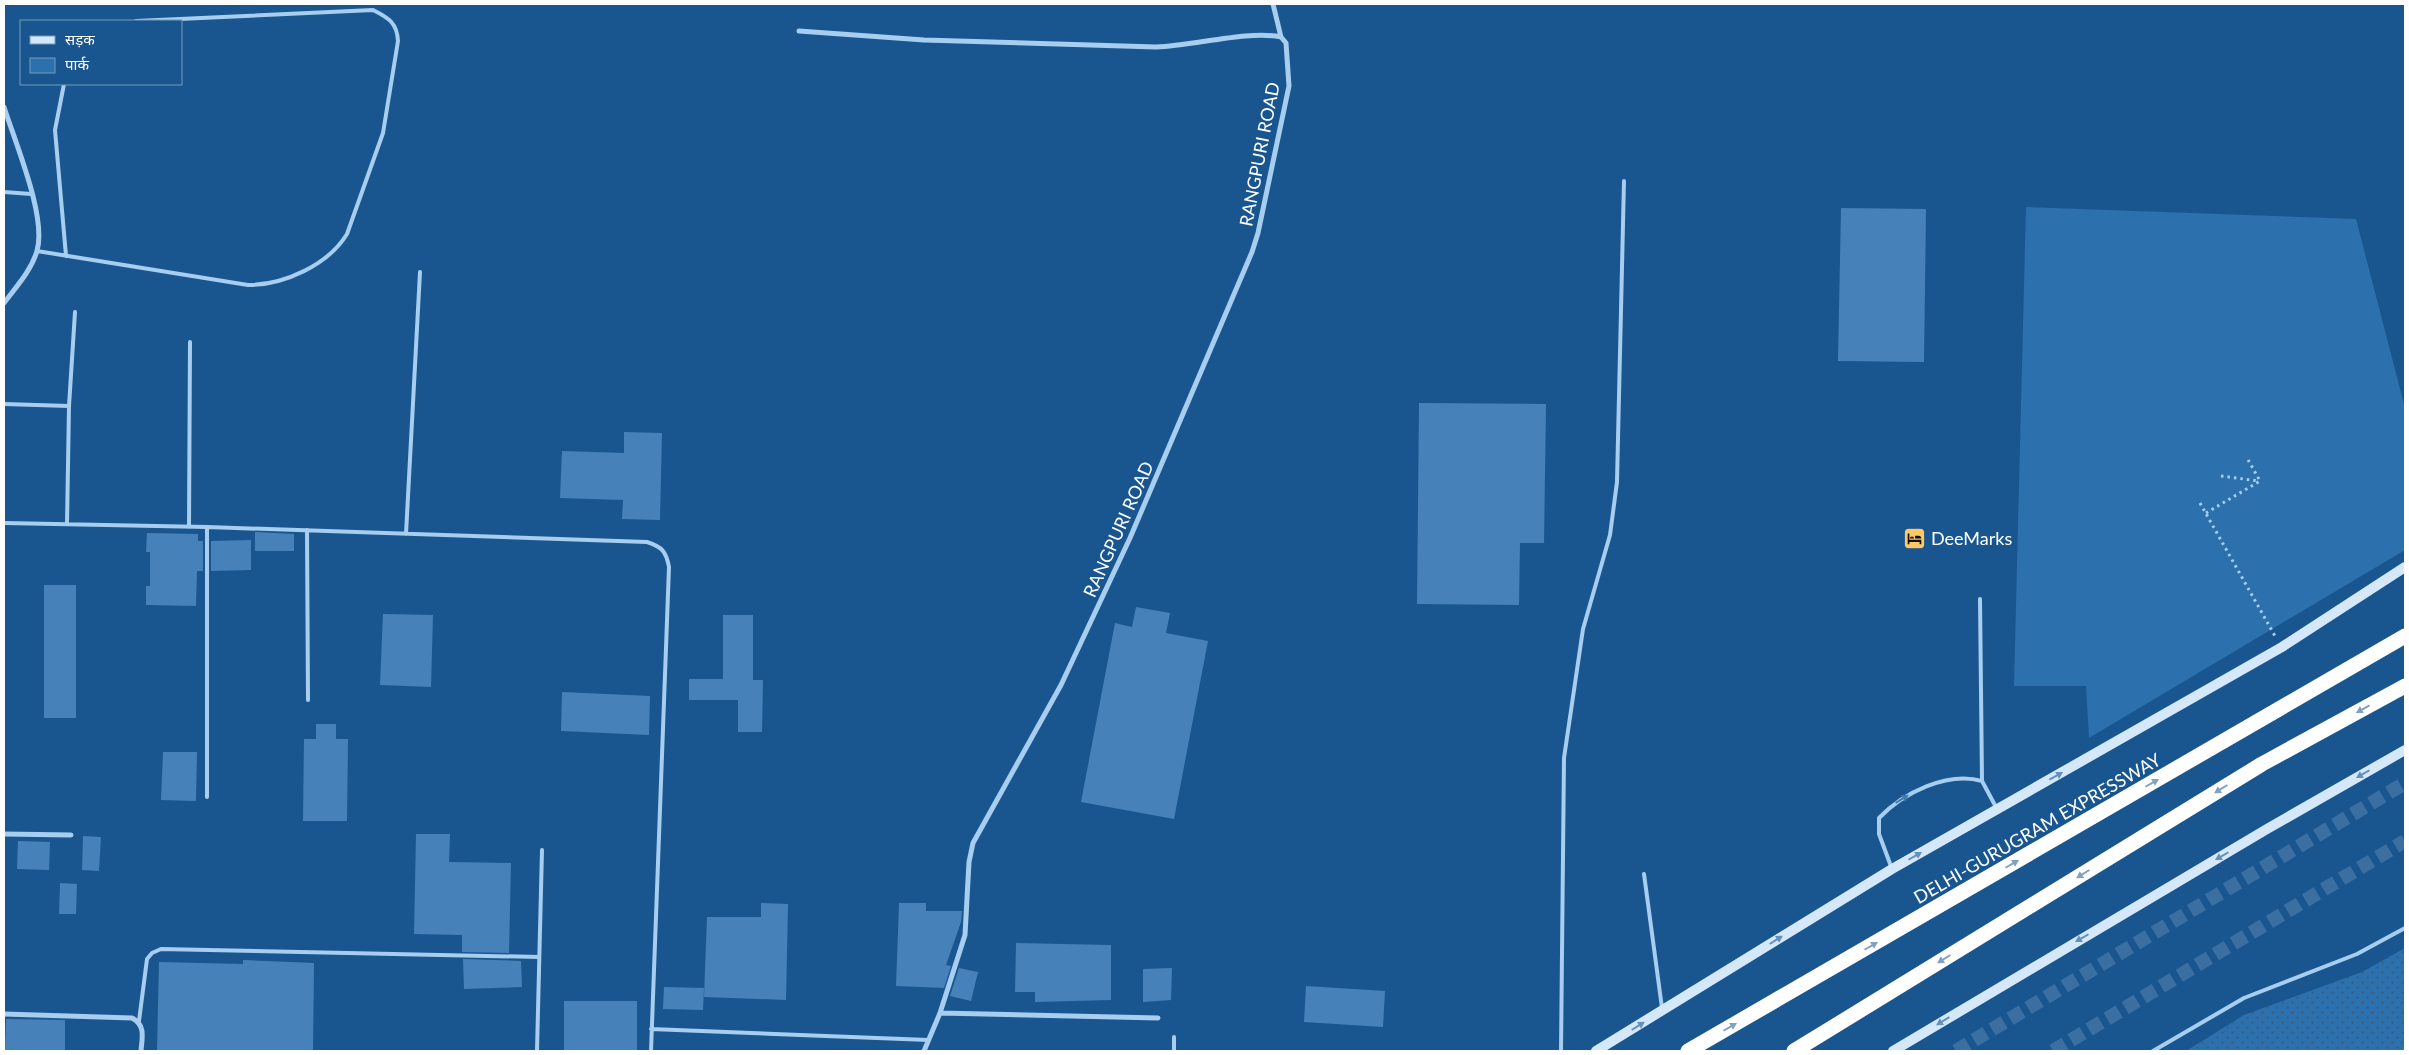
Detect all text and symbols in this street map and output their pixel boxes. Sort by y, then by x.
legend [20,20,182,85]
text: सड़क [65,30,95,48]
text: पार्क [65,55,89,73]
street label: RANGPURI ROAD [1234,80,1284,228]
street label: RANGPURI ROAD [1078,458,1158,600]
hotel icon: DeeMarks [1903,526,1927,550]
place label: DeeMarks [1931,527,2012,549]
one-way arrow [2355,705,2370,713]
street label: DELHI-GURUGRAM EXPRESSWAY [1910,748,2165,908]
one-way arrow [2356,770,2370,779]
one-way arrow [2050,771,2063,780]
one-way arrow [2146,779,2159,788]
one-way arrow [2215,785,2228,794]
one-way arrow [1896,794,1909,803]
one-way arrow [1908,851,1921,860]
one-way arrow [2216,851,2229,860]
one-way arrow [2005,860,2018,869]
one-way arrow [2076,870,2089,879]
one-way arrow [2076,933,2089,942]
one-way arrow [1770,936,1783,945]
one-way arrow [1864,941,1877,950]
one-way arrow [1938,955,1951,964]
one-way arrow [1936,1017,1949,1026]
one-way arrow [1631,1021,1644,1030]
one-way arrow [1723,1023,1738,1031]

